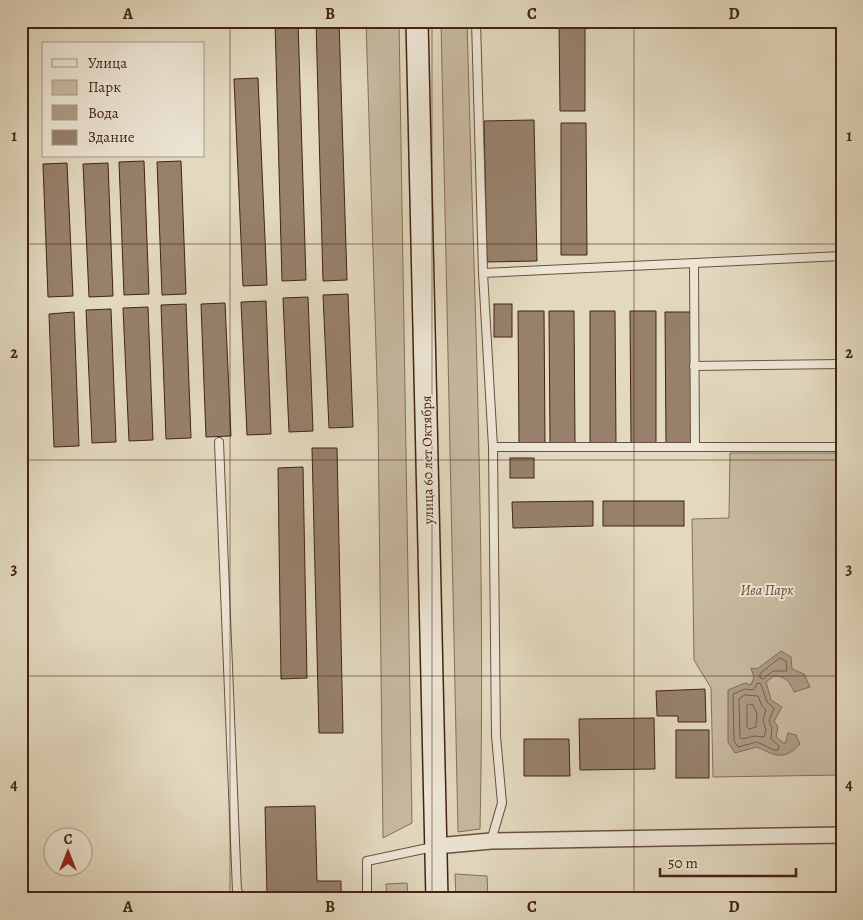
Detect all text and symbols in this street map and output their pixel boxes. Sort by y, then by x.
text: A [122,3,134,25]
text: B [325,3,335,25]
text: C [527,3,537,25]
text: D [728,3,740,25]
legend [42,42,205,158]
text: Улица [88,53,127,73]
text: Парк [88,77,121,97]
text: Вода [88,103,119,123]
text: 1 [11,125,17,147]
text: 1 [846,125,852,147]
text: Здание [88,127,135,147]
text: 2 [10,342,18,364]
text: 2 [845,342,853,364]
street label: улица 60 лет Октября [417,395,438,525]
text: 3 [11,558,18,580]
text: 3 [846,558,853,580]
park label: Ива Парк [740,581,794,600]
text: 4 [10,774,18,796]
text: 4 [845,774,853,796]
north arrow [42,828,92,878]
text: С [64,830,73,849]
scale bar [660,845,797,877]
text: 50 m [668,853,698,873]
text: A [122,896,134,918]
text: B [325,896,335,918]
text: C [527,896,537,918]
text: D [728,896,740,918]

